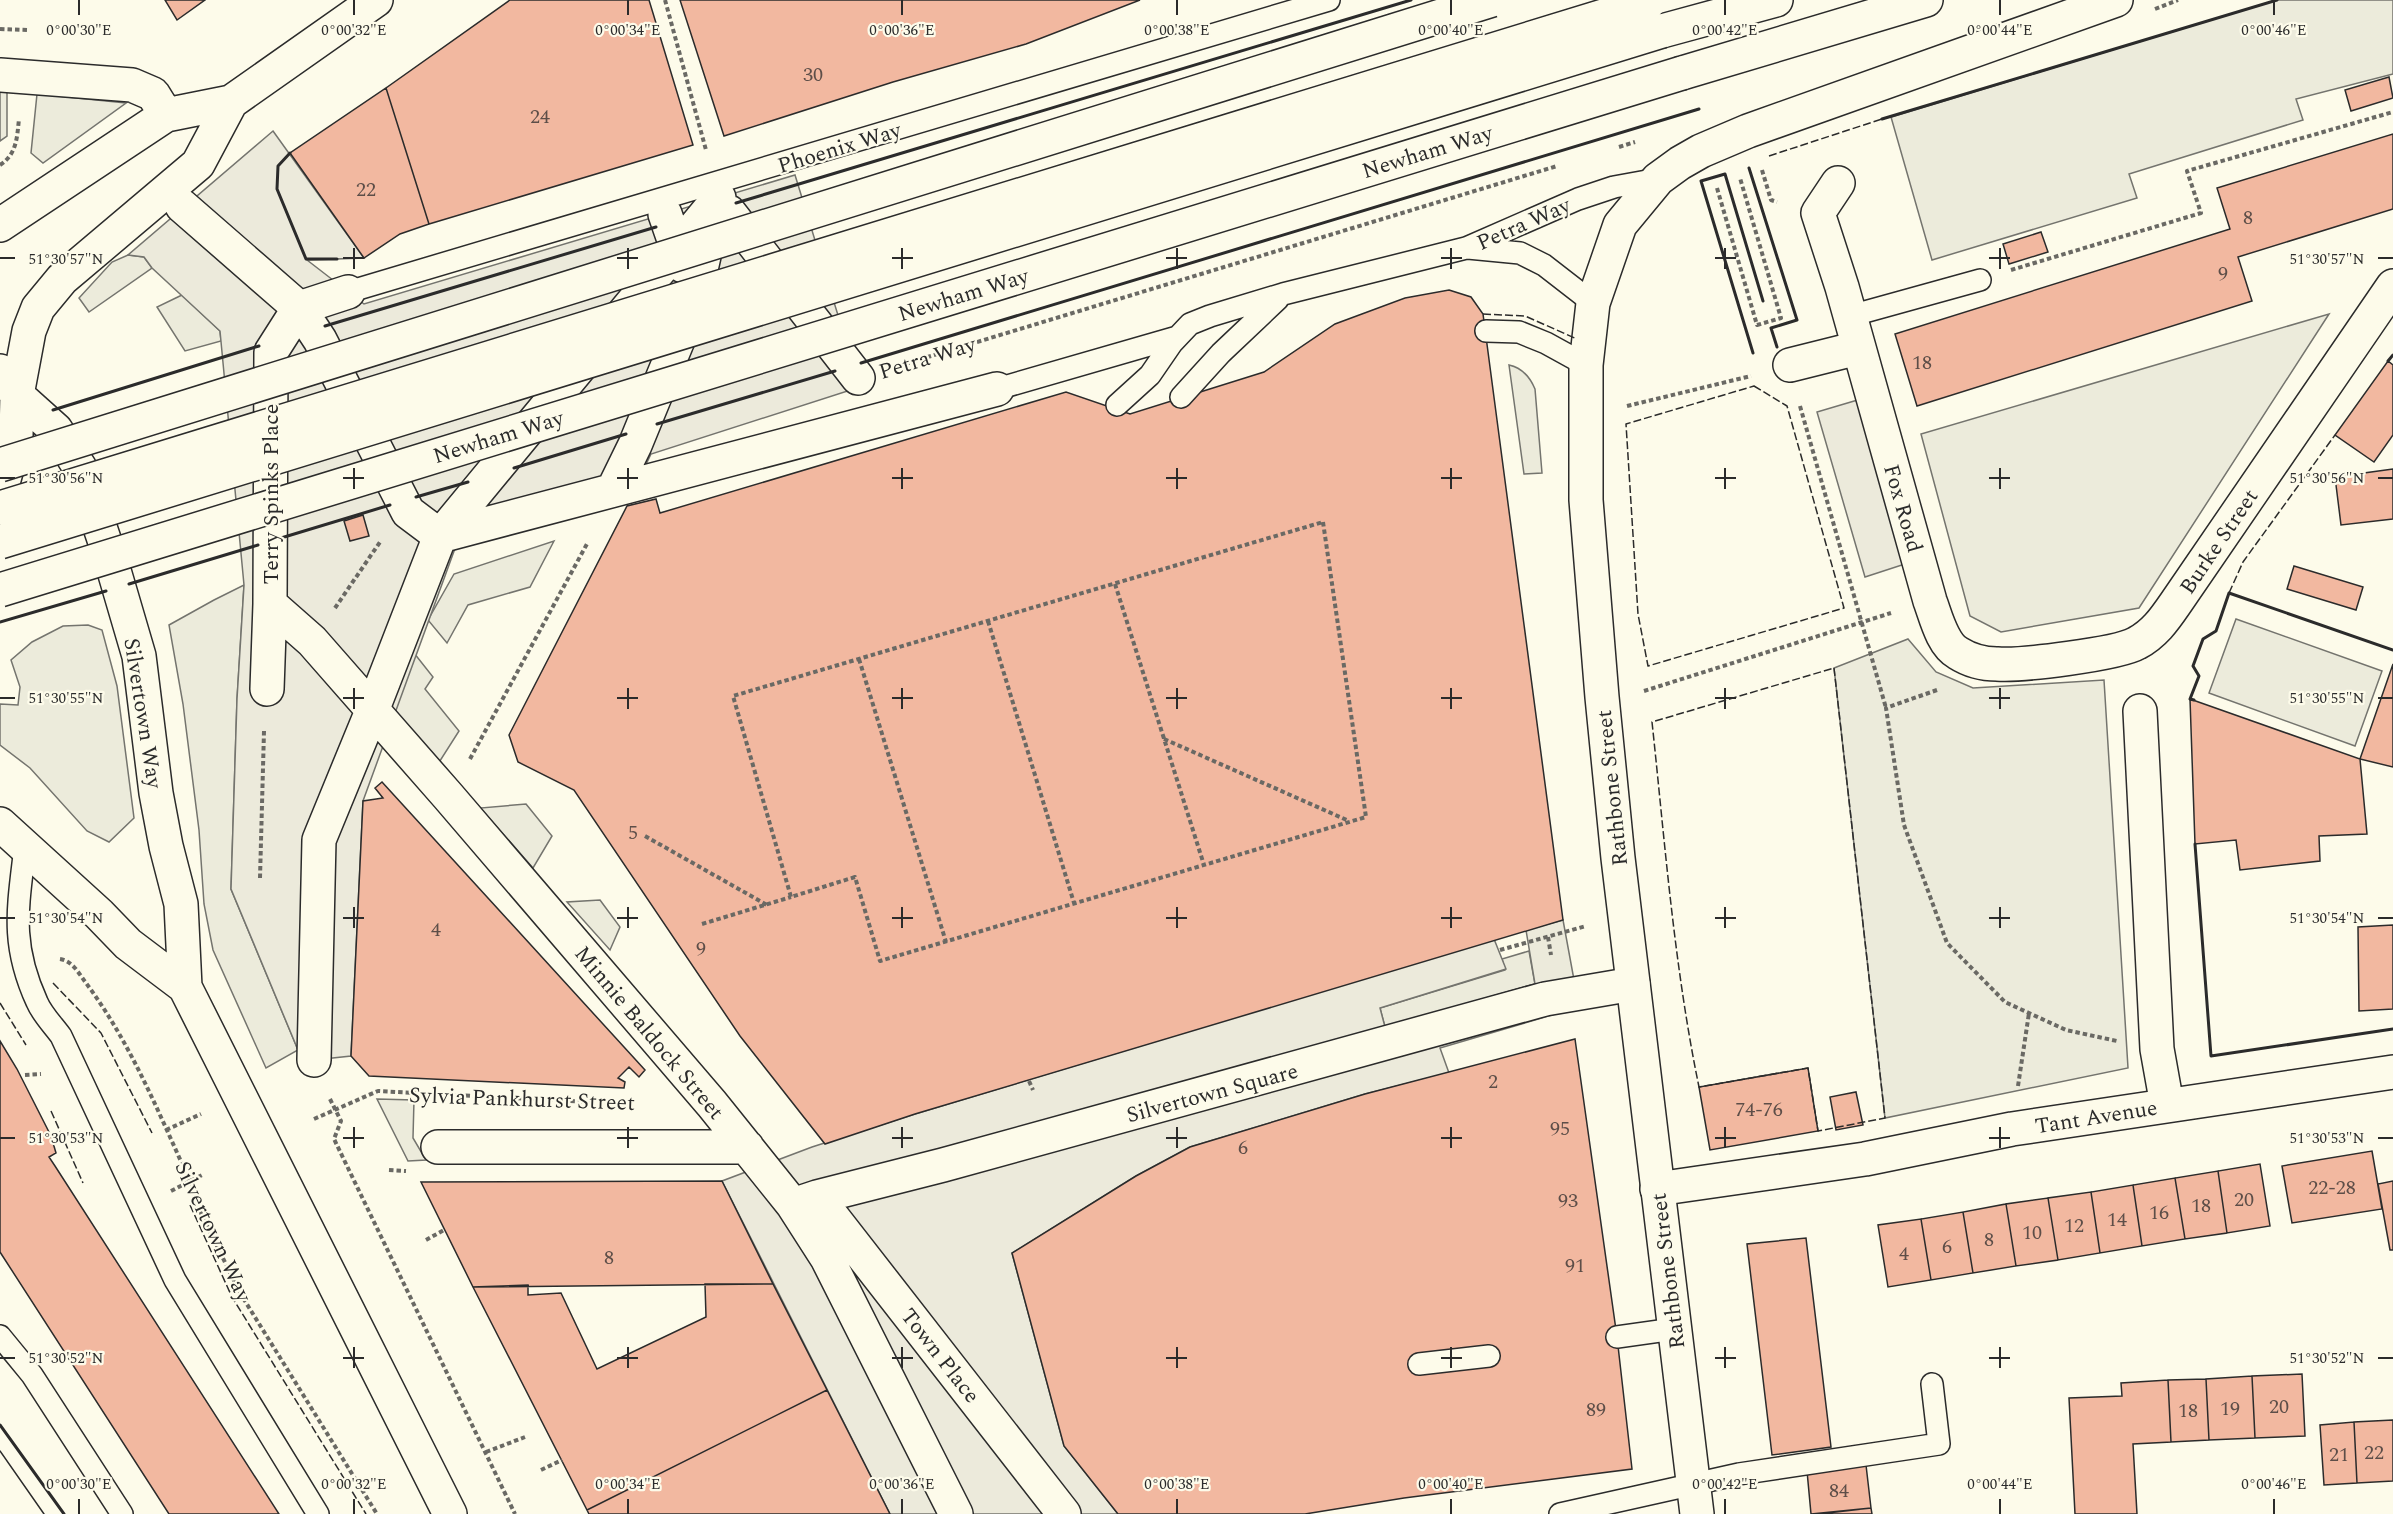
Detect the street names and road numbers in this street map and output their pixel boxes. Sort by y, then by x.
street label: Phoenix Way [773,114,907,183]
street label: Newham Way [1358,116,1498,188]
street label: Petra Way [1471,188,1577,260]
street label: Newham Way [894,259,1034,331]
street label: Petra Way [875,328,981,389]
street label: Newham Way [429,401,569,473]
street label: Terry Spinks Place [255,403,288,585]
street label: Fox Road [1874,460,1931,556]
street label: Burke Street [2172,482,2267,601]
street label: Silvertown Way [114,636,171,792]
street label: Rathbone Street [1588,708,1637,868]
street label: Minnie Baldock Street [566,939,732,1127]
street label: Silvertown Square [1123,1055,1302,1132]
street label: Sylvia Pankhurst Street [408,1079,636,1120]
street label: Tant Avenue [2033,1092,2160,1143]
street label: Silvertown Way [166,1156,260,1309]
street label: Rathbone Street [1643,1191,1694,1351]
street label: Town Place [892,1301,988,1411]

